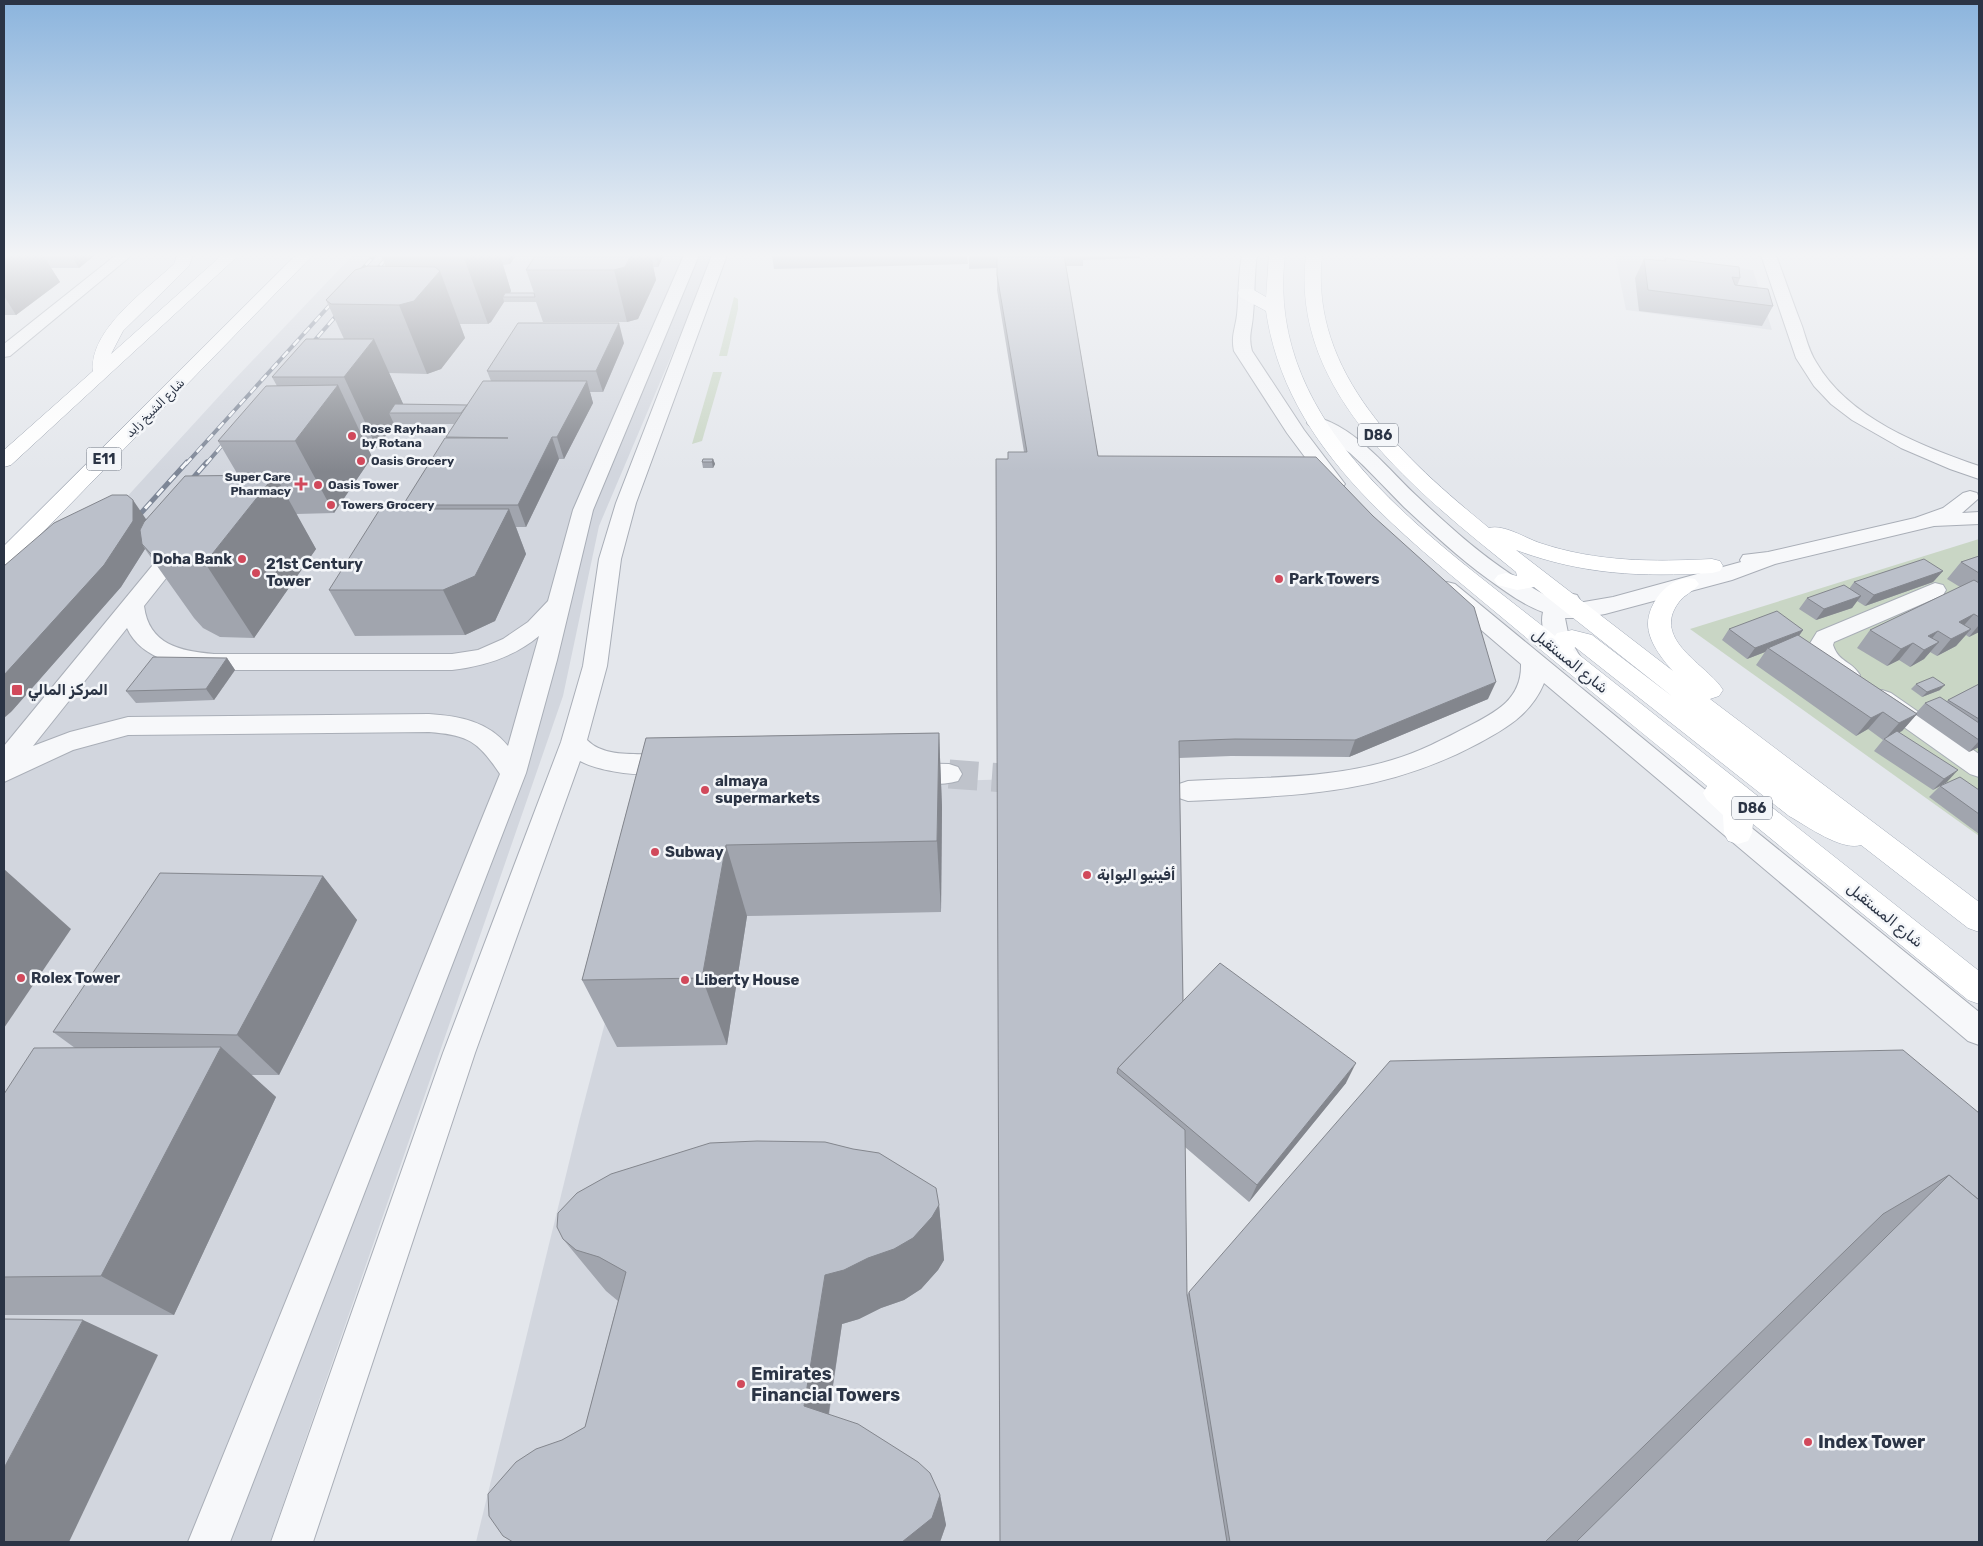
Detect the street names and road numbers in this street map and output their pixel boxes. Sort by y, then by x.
street label: شارع الشيخ زايد [123,376,189,442]
road number: D86 [1358,424,1398,446]
road number: E11 [86,448,122,470]
street label: شارع المستقبل [1527,625,1612,699]
road number: D86 [1732,796,1772,820]
street label: شارع المستقبل [1842,879,1927,953]

